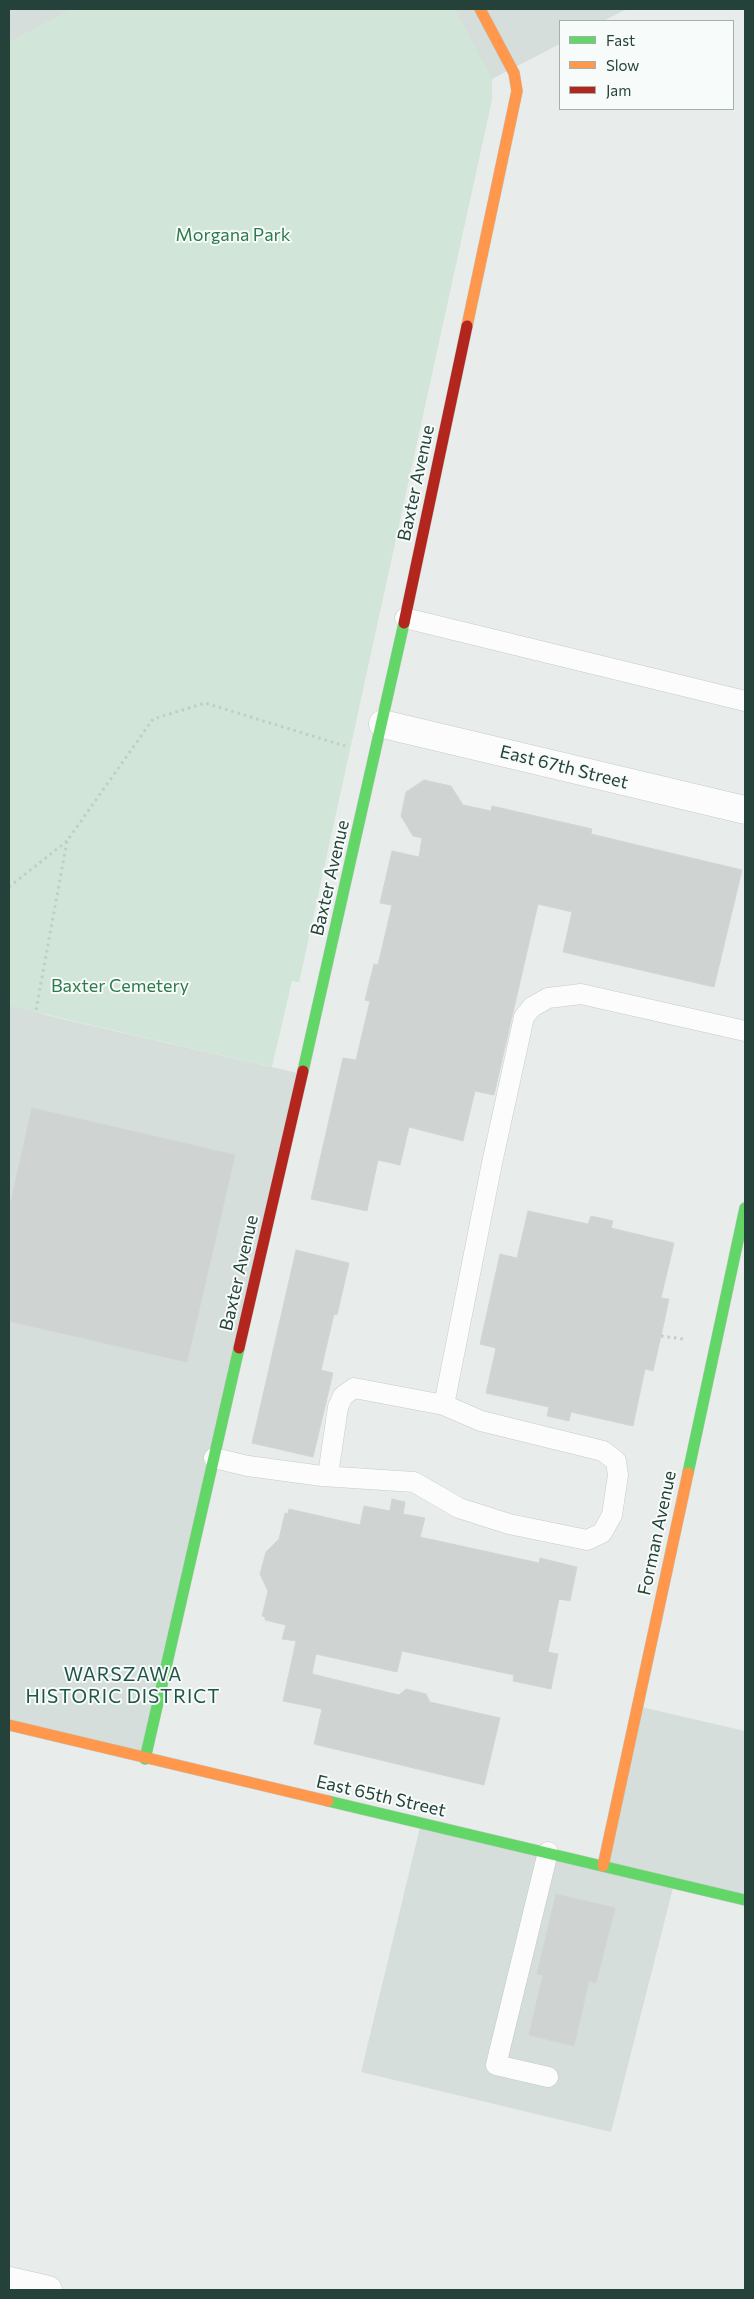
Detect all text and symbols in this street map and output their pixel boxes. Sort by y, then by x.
legend [559,20,734,110]
text: Fast [606,31,635,49]
text: Slow [606,56,639,74]
text: Jam [606,81,631,99]
park label: Morgana Park [175,224,291,246]
street label: Baxter Avenue [393,423,439,543]
street label: East 67th Street [498,741,630,793]
street label: Baxter Avenue [306,818,354,938]
park label: Baxter Cemetery [51,975,189,997]
street label: Baxter Avenue [215,1213,263,1333]
street label: Forman Avenue [633,1469,681,1597]
district label: WARSZAWA HISTORIC DISTRICT [23,1664,223,1708]
street label: East 65th Street [314,1771,448,1821]

